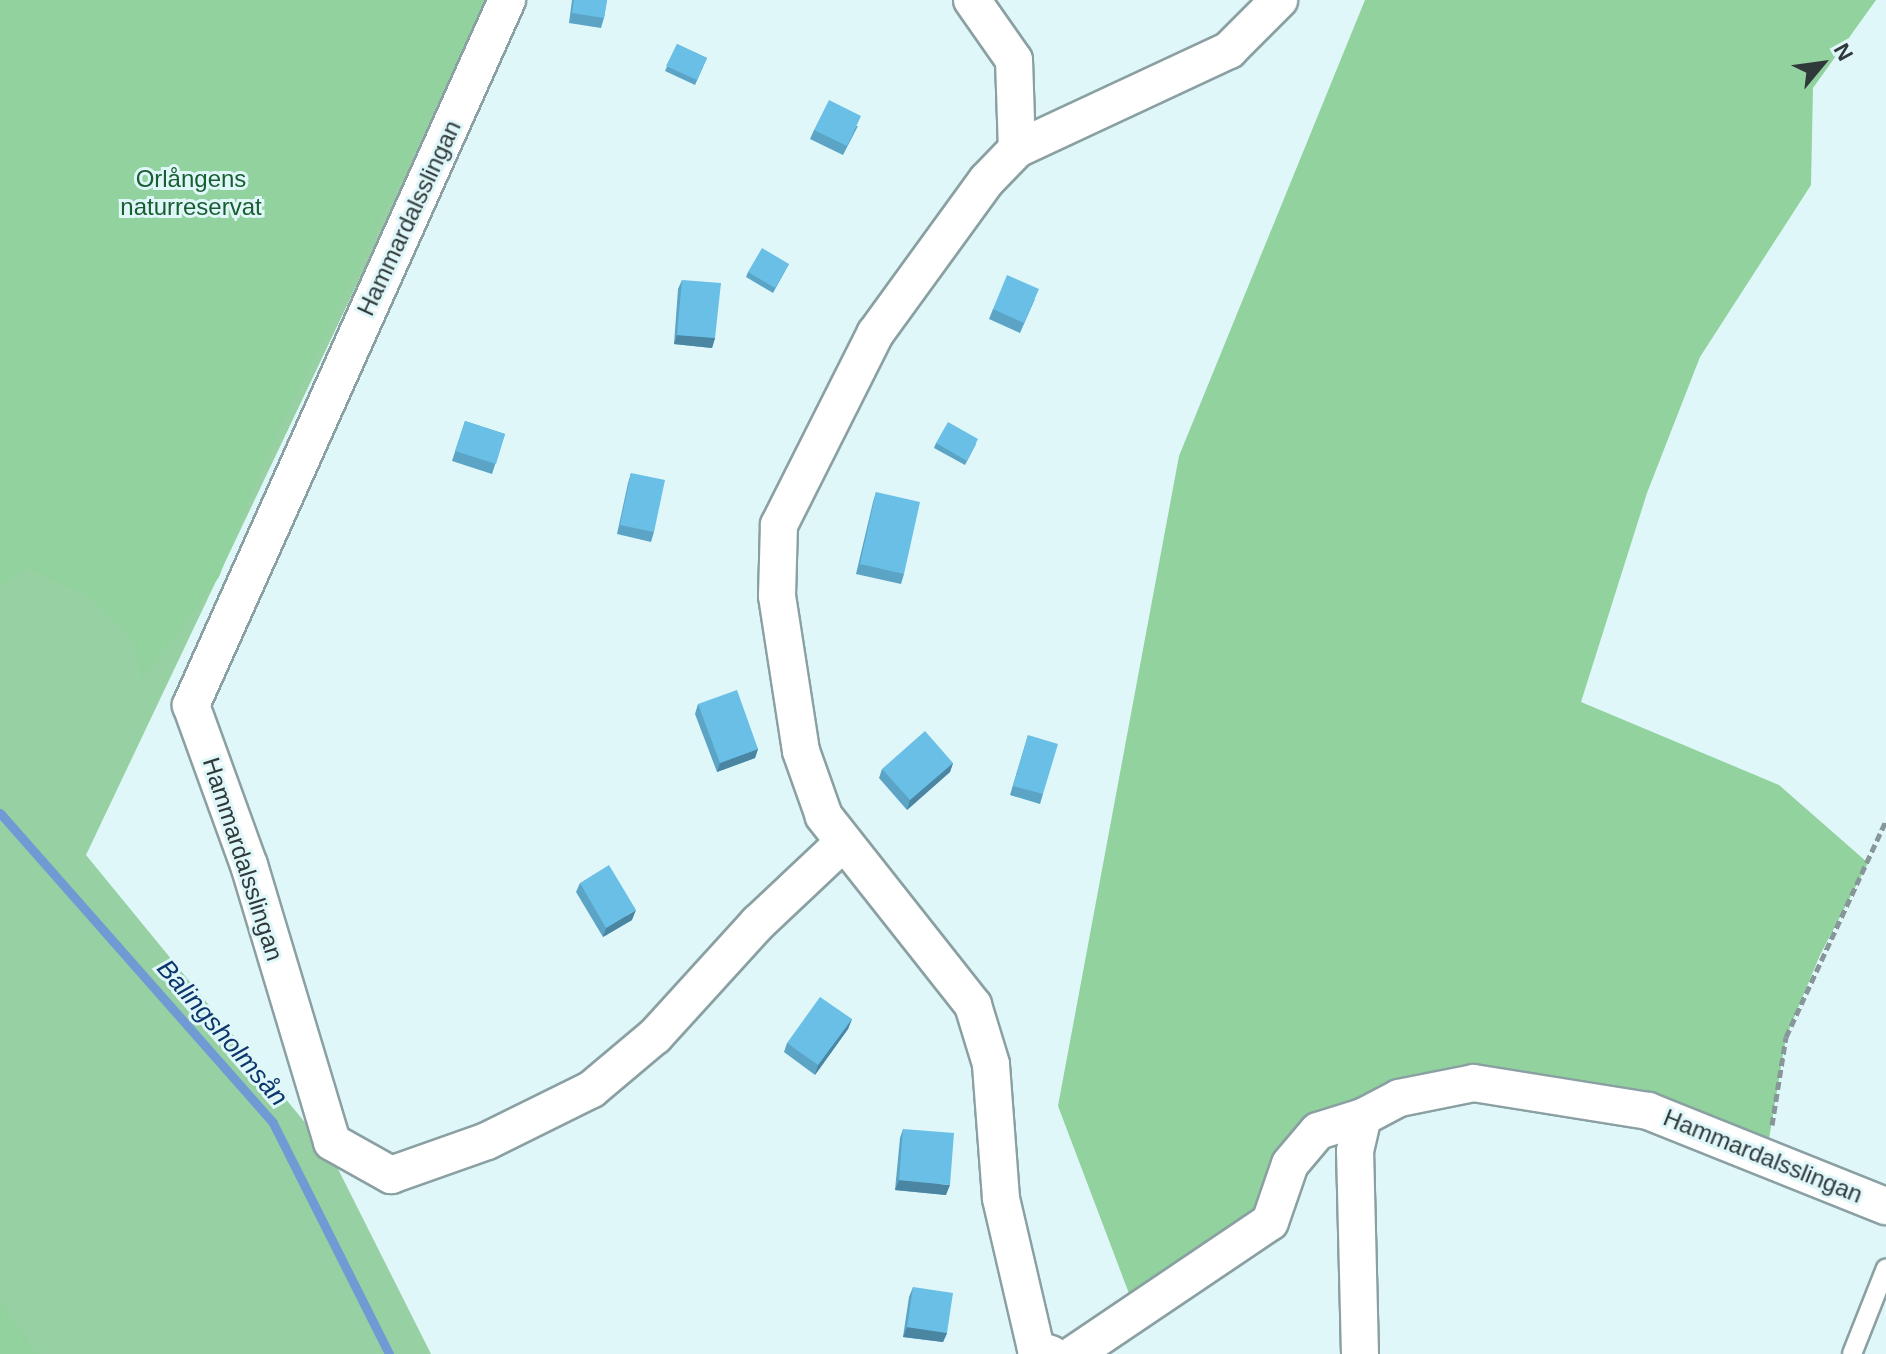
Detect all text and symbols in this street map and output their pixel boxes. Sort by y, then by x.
north arrow [1782,24,1862,104]
text: N [1829,39,1858,65]
street label: Hammardalsslingan [351,116,467,320]
park label: Orlångens naturreservat [120,165,262,221]
street label: Hammardalsslingan [197,754,289,964]
water label: Balingsholmsån [150,954,294,1112]
street label: Hammardalsslingan [1659,1103,1867,1209]

